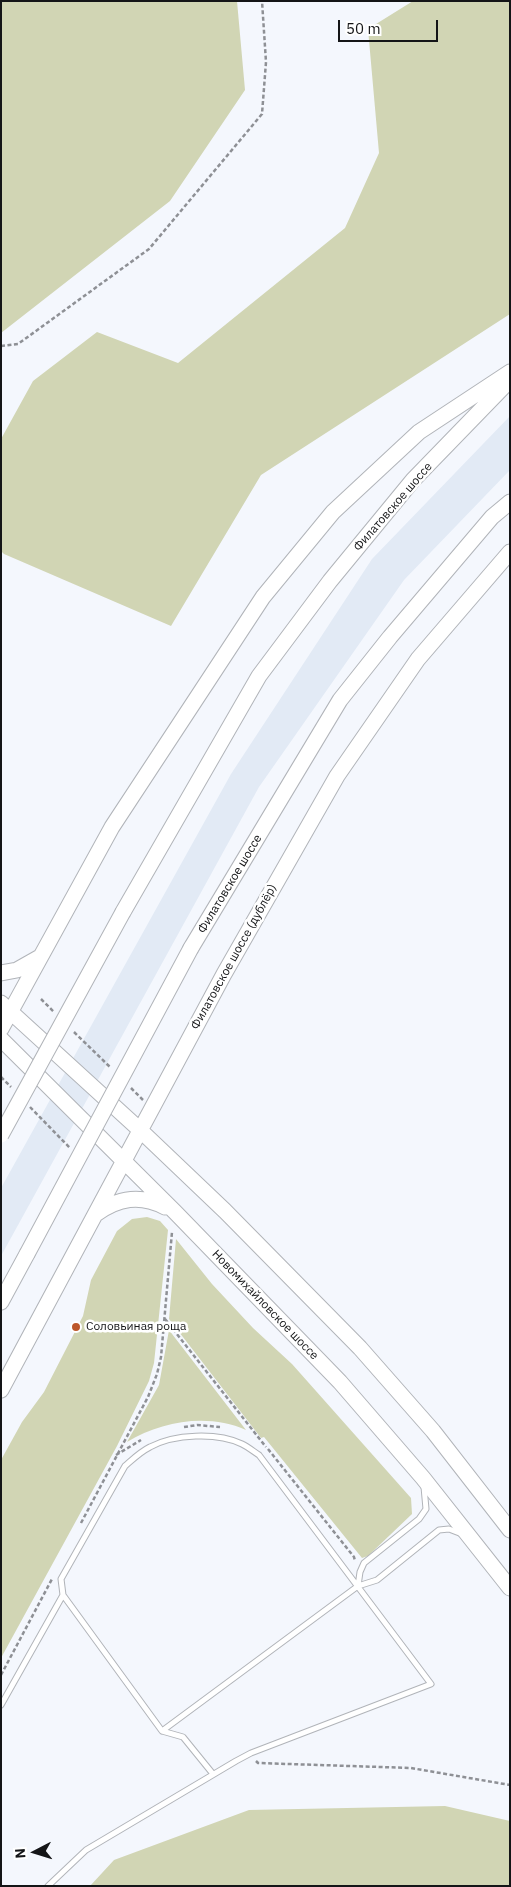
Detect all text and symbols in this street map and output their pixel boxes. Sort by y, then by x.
scale bar [341,10,441,42]
text: 50 m [346,19,381,38]
street label: Филатовское шоссе [351,460,435,554]
street label: Филатовское шоссе [195,832,265,936]
street label: Филатовское шоссе (дублёр) [188,882,280,1032]
street label: Новомихайловское шоссе [209,1247,321,1363]
place label: Соловьиная роща [86,1320,186,1334]
marker: Соловьиная роща [70,1321,82,1333]
north arrow [10,1827,60,1877]
text: N [11,1847,29,1859]

